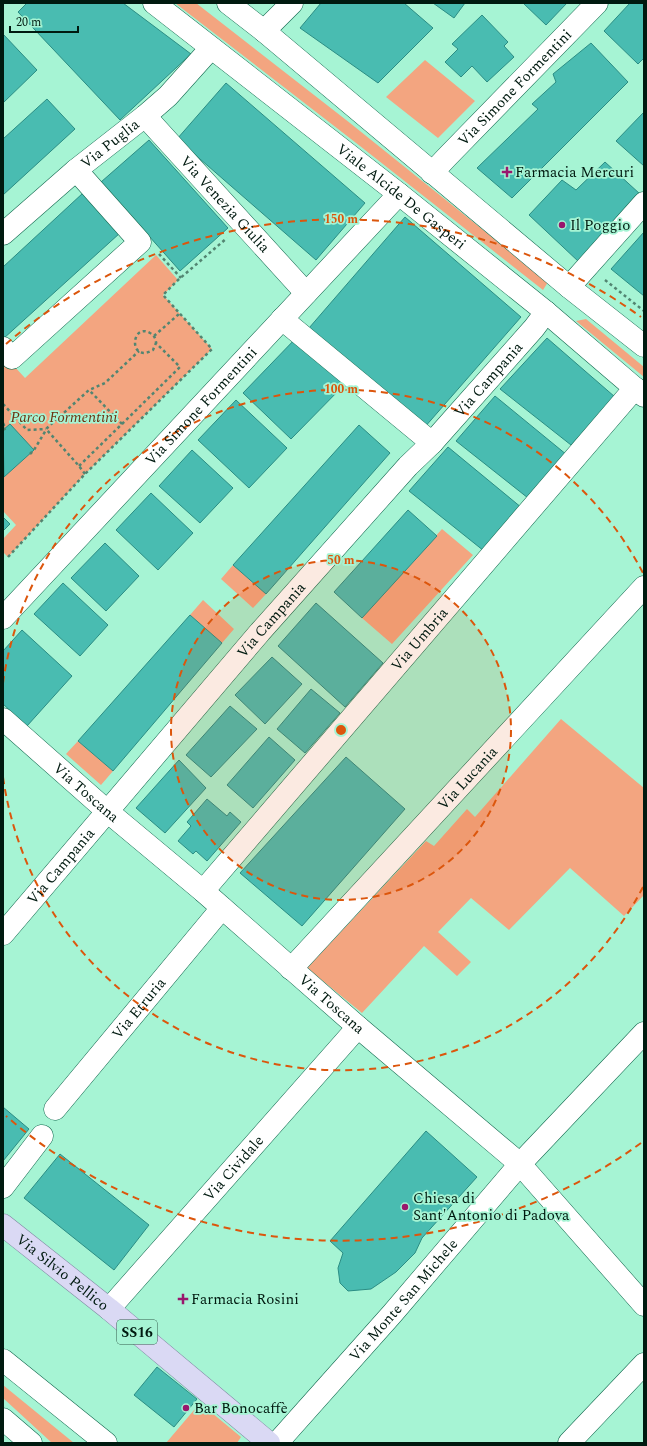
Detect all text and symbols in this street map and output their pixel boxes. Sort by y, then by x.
scale bar [10,8,78,34]
text: 20 m [16,13,41,32]
street label: Via Simone Formentini [453,24,578,152]
street label: Via Puglia [76,113,145,174]
street label: Viale Alcide De Gasperi [331,138,471,256]
street label: Via Venezia Giulia [174,150,276,259]
place label: Farmacia Mercuri [515,161,634,184]
marker: Farmacia Mercuri [502,167,512,177]
text: 150 m [324,210,358,229]
place label: Il Poggio [570,214,630,237]
marker: Il Poggio [557,220,567,230]
street label: Via Campania [449,336,529,423]
street label: Via Simone Formentini [140,342,263,471]
text: 100 m [324,380,358,399]
park label: Parco Formentini [10,406,118,429]
text: 50 m [327,551,355,570]
street label: Via Campania [232,577,312,663]
street label: Via Umbria [386,602,454,677]
centre of rings [334,723,348,737]
street label: Via Lucania [432,741,504,816]
street label: Via Toscana [48,757,124,829]
street label: Via Campania [22,823,101,910]
street label: Via Toscana [293,969,370,1040]
street label: Via Etruria [106,972,172,1045]
street label: Via Cividale [198,1130,269,1207]
place label: Chiesa di Sant'Antonio di Padova [413,1187,570,1227]
marker: Chiesa di Sant'Antonio di Padova [400,1202,410,1212]
street label: Via Silvio Pellico [11,1228,114,1317]
street label: Via Monte San Michele [344,1233,464,1367]
place label: Farmacia Rosini [191,1288,299,1311]
marker: Farmacia Rosini [178,1294,188,1304]
road number: SS16 [117,1320,157,1344]
place label: Bar Bonocaffè [194,1397,288,1420]
marker: Bar Bonocaffè [181,1403,191,1413]

